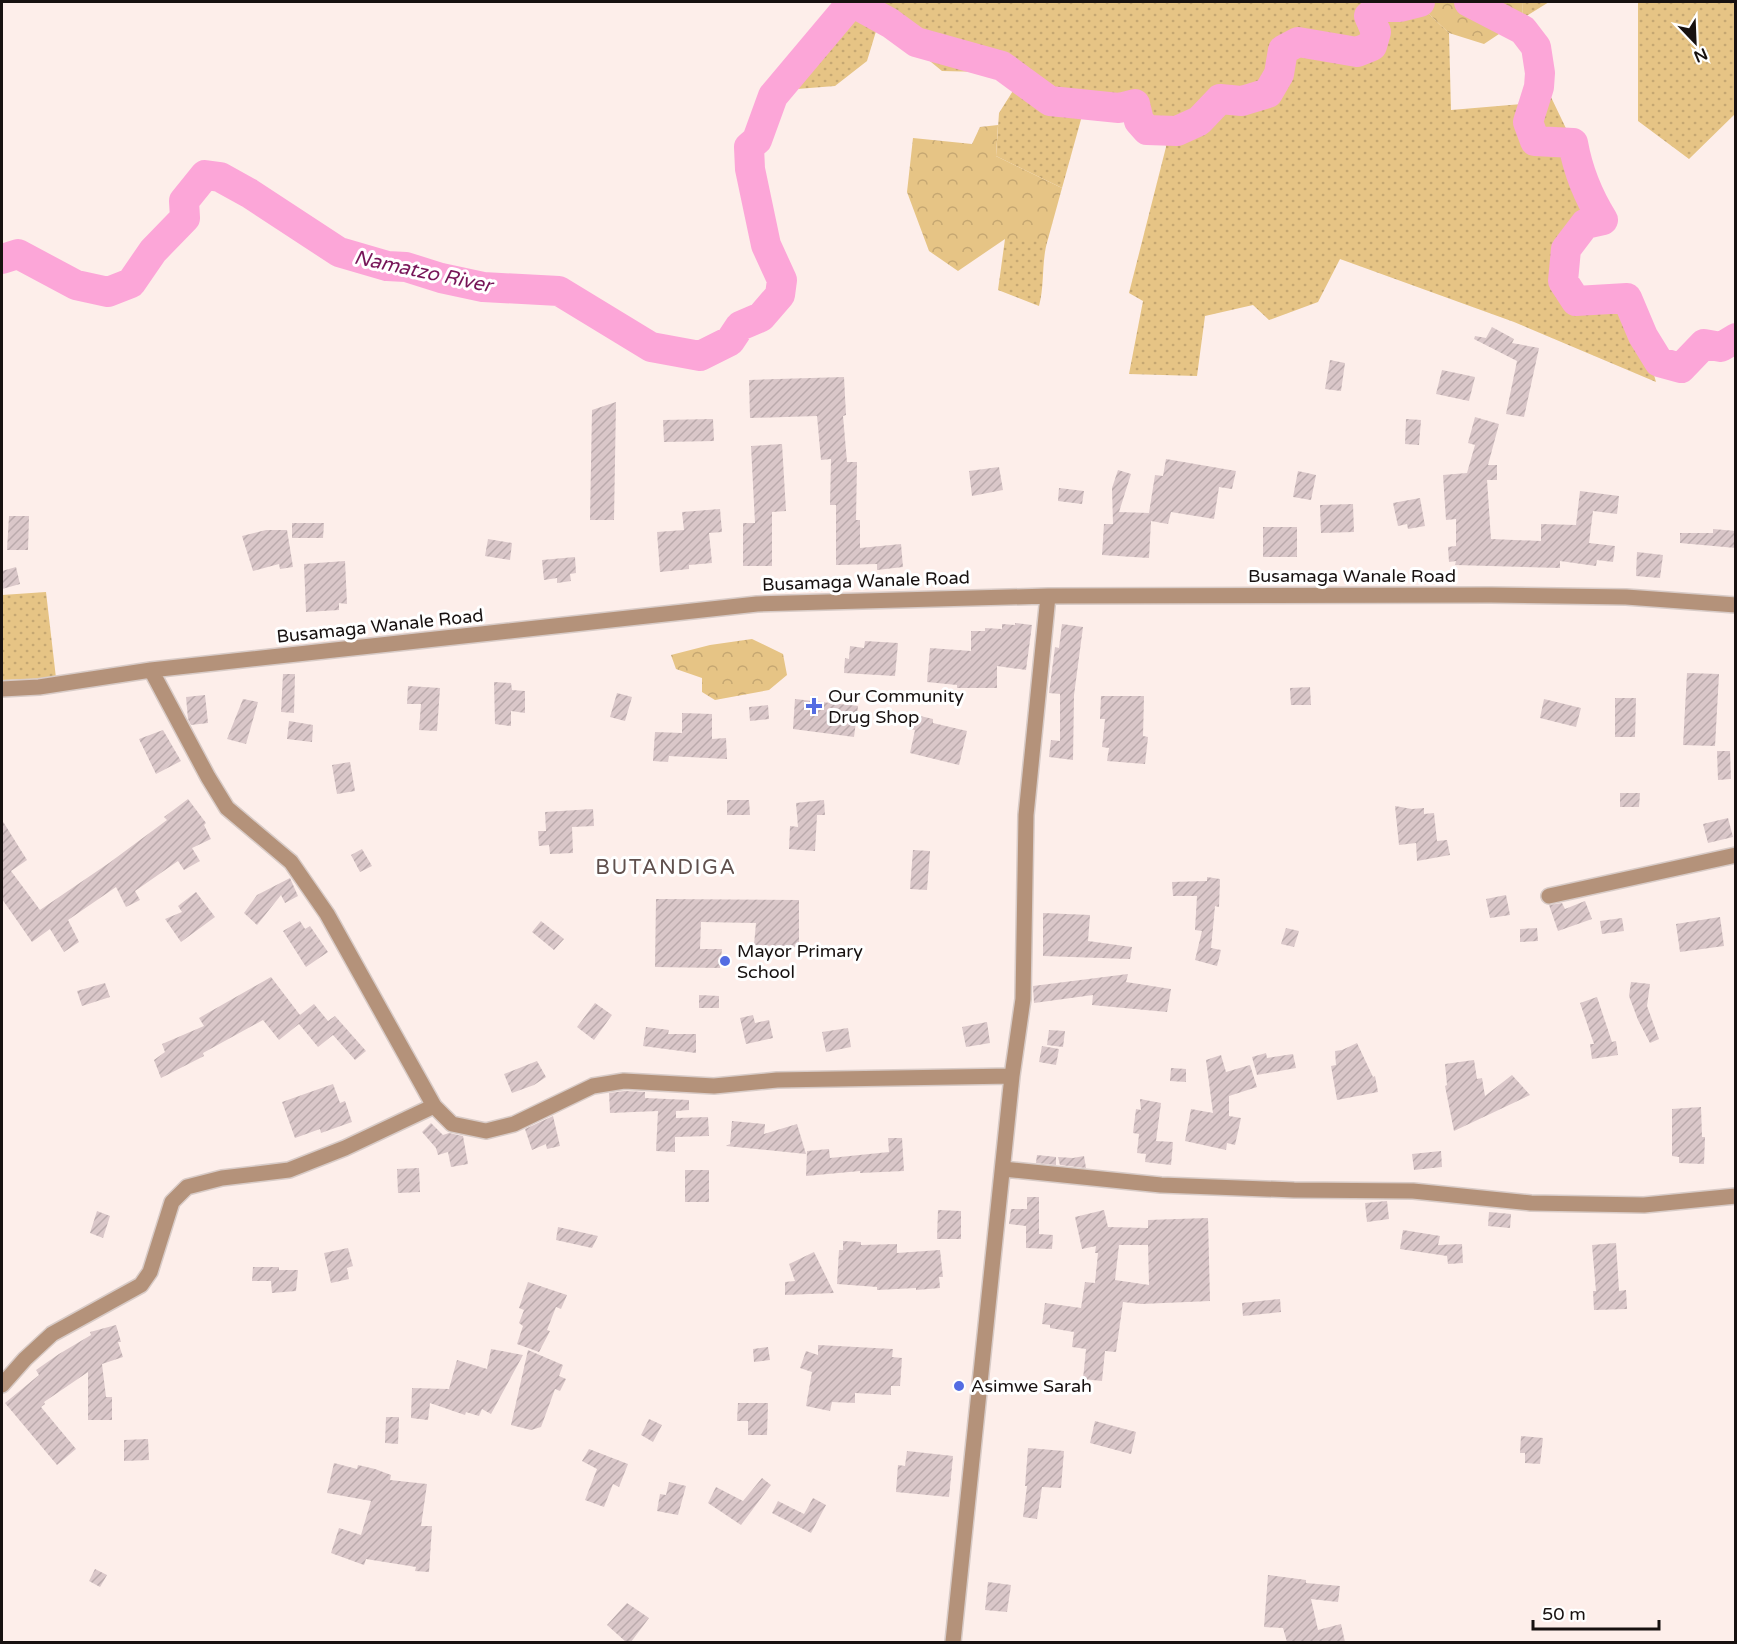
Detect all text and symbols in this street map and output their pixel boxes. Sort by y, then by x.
north arrow [1665,12,1725,72]
text: N [1691,43,1710,67]
water label: Namatzo River [352,246,496,299]
street label: Busamaga Wanale Road [1248,565,1456,587]
street label: Busamaga Wanale Road [762,566,970,596]
street label: Busamaga Wanale Road [275,604,485,648]
place label: Our Community Drug Shop [828,685,964,728]
marker: Our Community Drug Shop [805,697,823,715]
district label: BUTANDIGA [595,855,737,880]
place label: Mayor Primary School [737,940,863,983]
marker: Mayor Primary School [718,954,732,968]
place label: Asimwe Sarah [971,1375,1092,1397]
marker: Asimwe Sarah [952,1379,966,1393]
scale bar [1533,1593,1659,1631]
text: 50 m [1542,1603,1586,1625]

